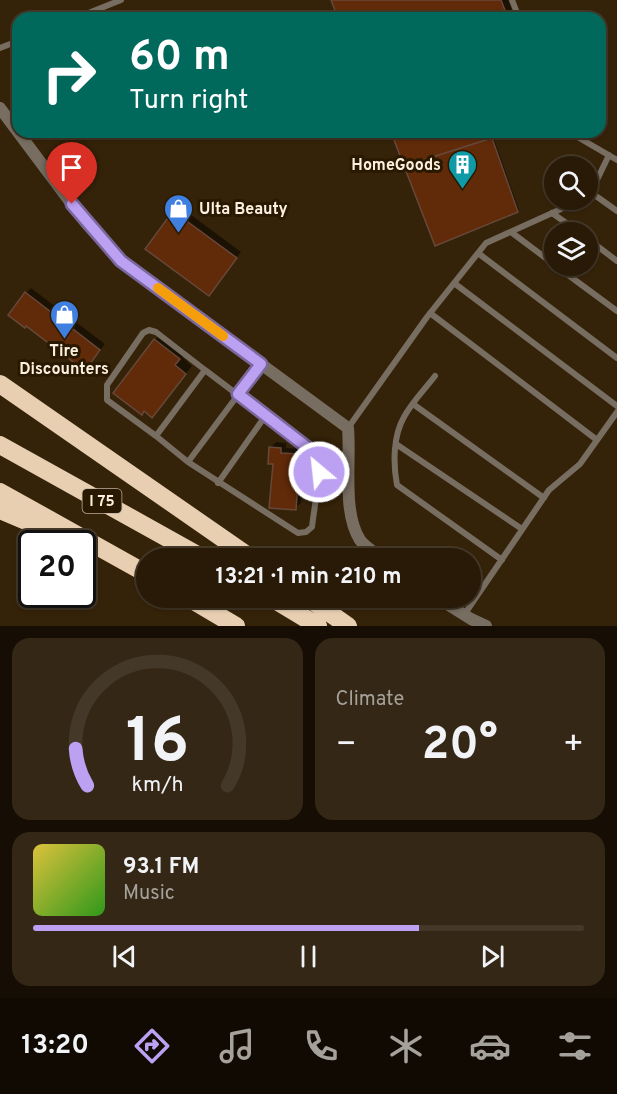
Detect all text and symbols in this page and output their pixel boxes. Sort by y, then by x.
text: 60 m [129,32,230,85]
icon: right [30,36,108,114]
text: Turn right [129,84,248,118]
pin [46,142,97,204]
building icon: HomeGoods [446,148,478,190]
icon: arrive [55,151,88,184]
place label: HomeGoods [351,156,441,176]
map controls [544,156,598,276]
button: search [544,156,598,210]
shop icon: Ulta Beauty [162,192,194,234]
place label: Ulta Beauty [199,200,288,220]
button: layers [544,222,598,276]
shop icon: Tire Discounters [48,298,80,340]
place label: Tire Discounters [19,342,109,380]
position arrow [287,440,351,504]
road number: I 75 [82,489,122,513]
speed limit sign: 20 [18,530,96,608]
text: 13:21 · 1 min · 210 m [216,564,401,591]
text: Climate [336,687,404,713]
text: 16 [126,705,189,784]
text: 20° [422,718,498,775]
text: − [336,725,357,767]
text: + [563,725,584,767]
text: km/h [131,772,183,799]
text: 93.1 FM [123,854,199,881]
text: Music [123,881,175,907]
icon: previous [108,940,141,973]
icon: pause [292,940,325,973]
icon: next [476,940,509,973]
icon: directions [131,1025,173,1067]
icon: music [216,1025,258,1067]
icon: phone [300,1025,342,1067]
icon: climate [385,1025,427,1067]
icon: car [469,1025,511,1067]
icon: filters [554,1025,596,1067]
text: 13:20 [21,1029,89,1063]

